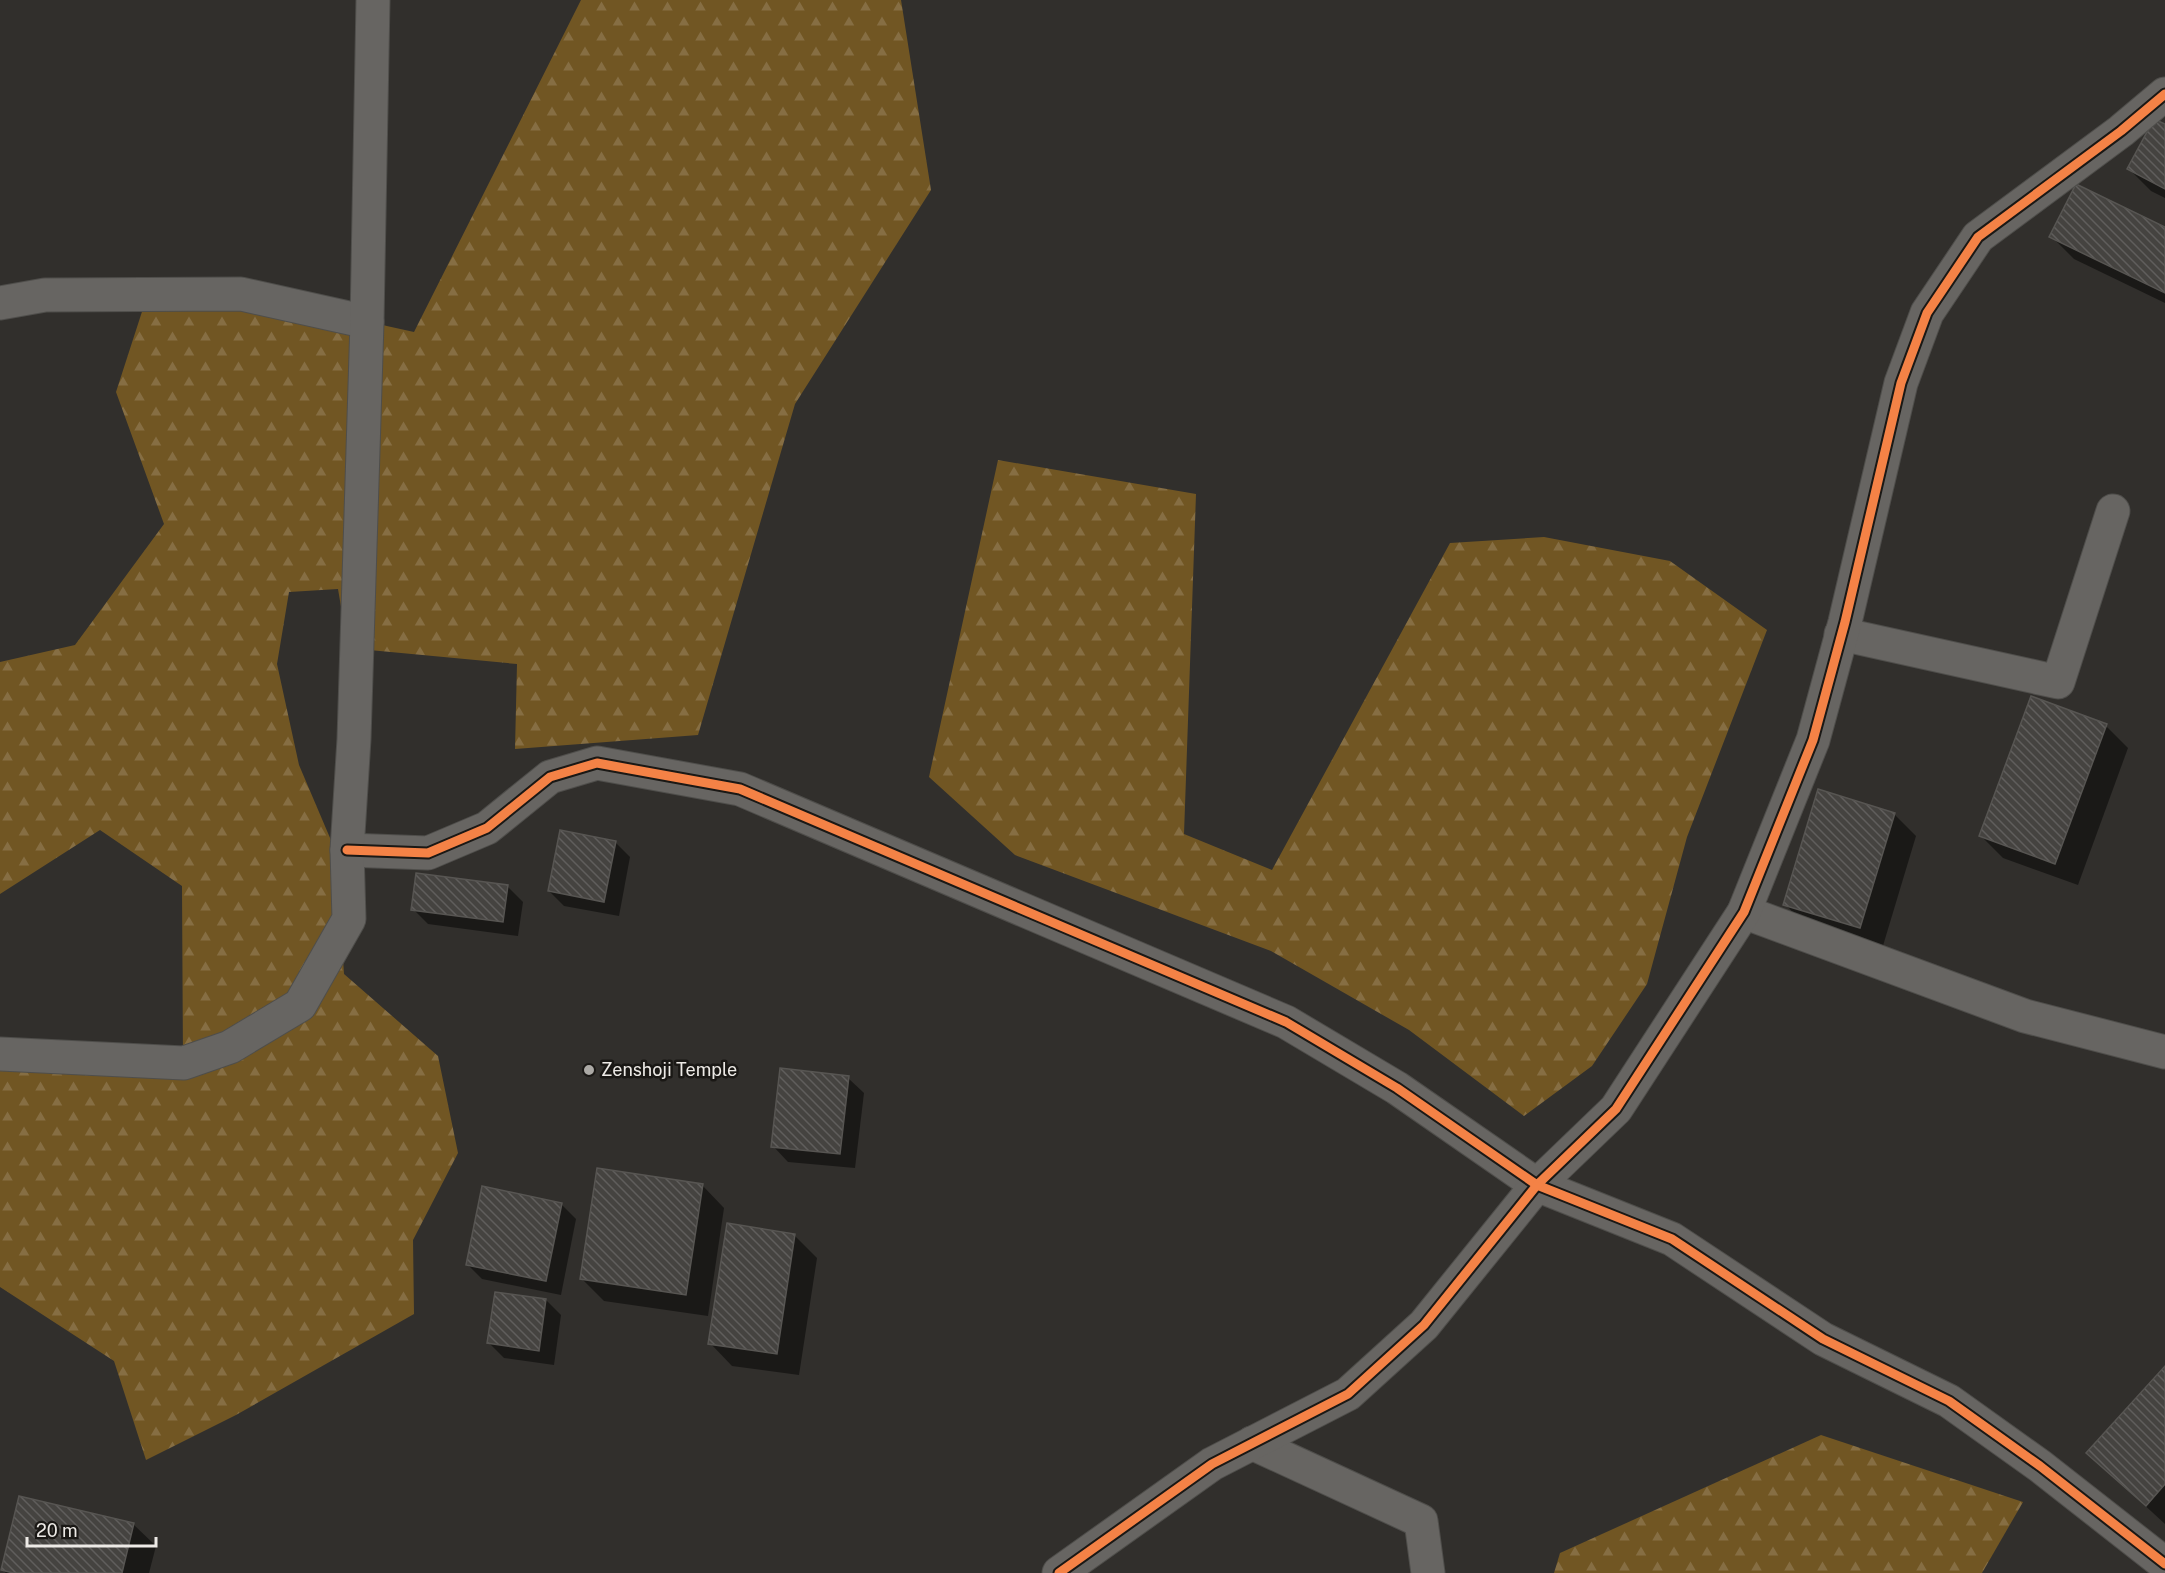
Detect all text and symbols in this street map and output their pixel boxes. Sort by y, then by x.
place label: Zenshoji Temple [601,1059,737,1080]
marker: Zenshoji Temple [582,1063,596,1077]
scale bar [27,1510,156,1548]
text: 20 m [36,1520,78,1541]

